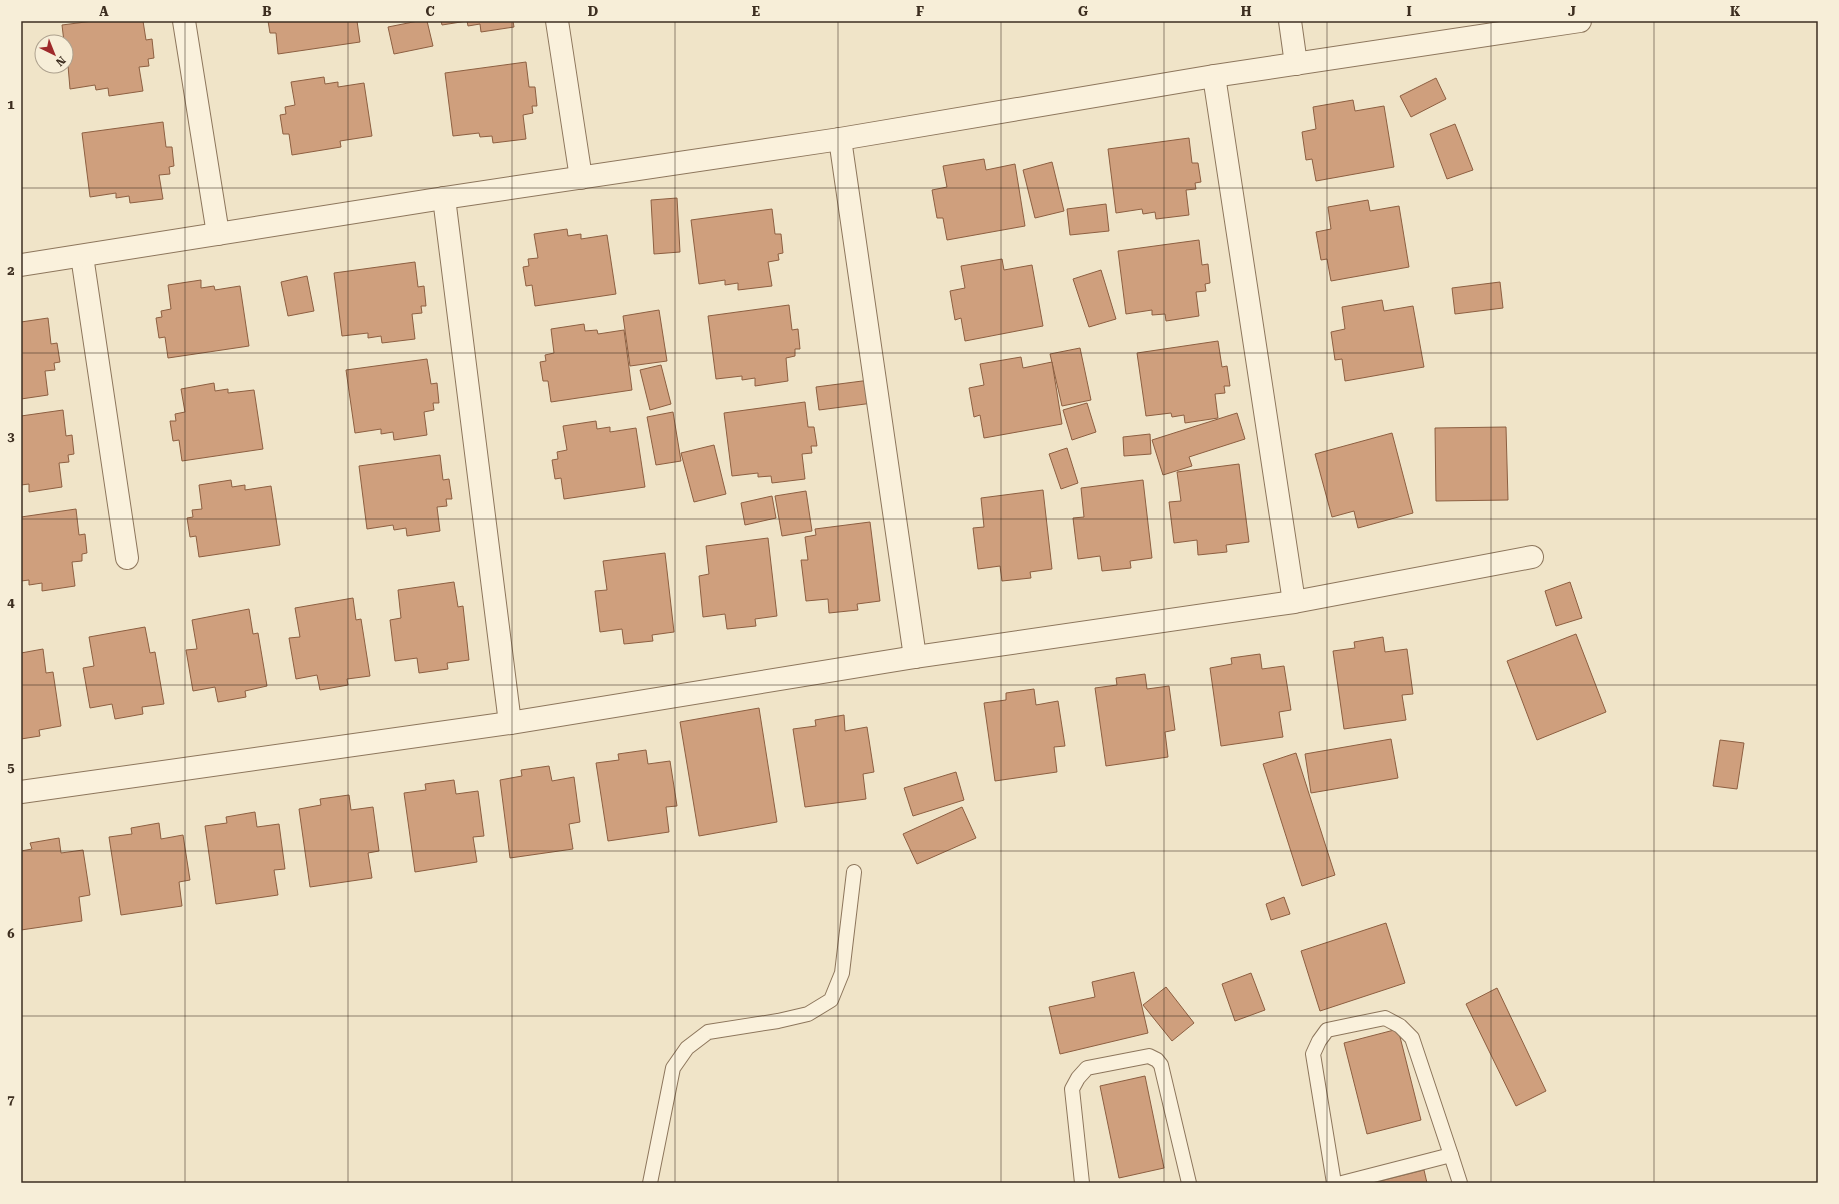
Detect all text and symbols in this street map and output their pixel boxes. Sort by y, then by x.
text: A [99,4,109,19]
text: B [262,4,272,19]
text: C [425,4,435,19]
text: D [588,4,598,19]
text: E [752,4,760,19]
text: F [916,4,924,19]
text: G [1078,4,1088,19]
text: H [1241,4,1252,19]
text: I [1406,4,1412,19]
text: J [1568,4,1576,19]
text: K [1730,4,1741,19]
north arrow [34,34,74,74]
text: N [53,53,68,69]
text: 1 [7,97,15,112]
text: 2 [7,263,15,278]
text: 3 [7,429,15,444]
text: 4 [7,595,15,610]
text: 5 [7,760,15,775]
text: 6 [7,926,15,941]
text: 7 [7,1092,15,1107]

